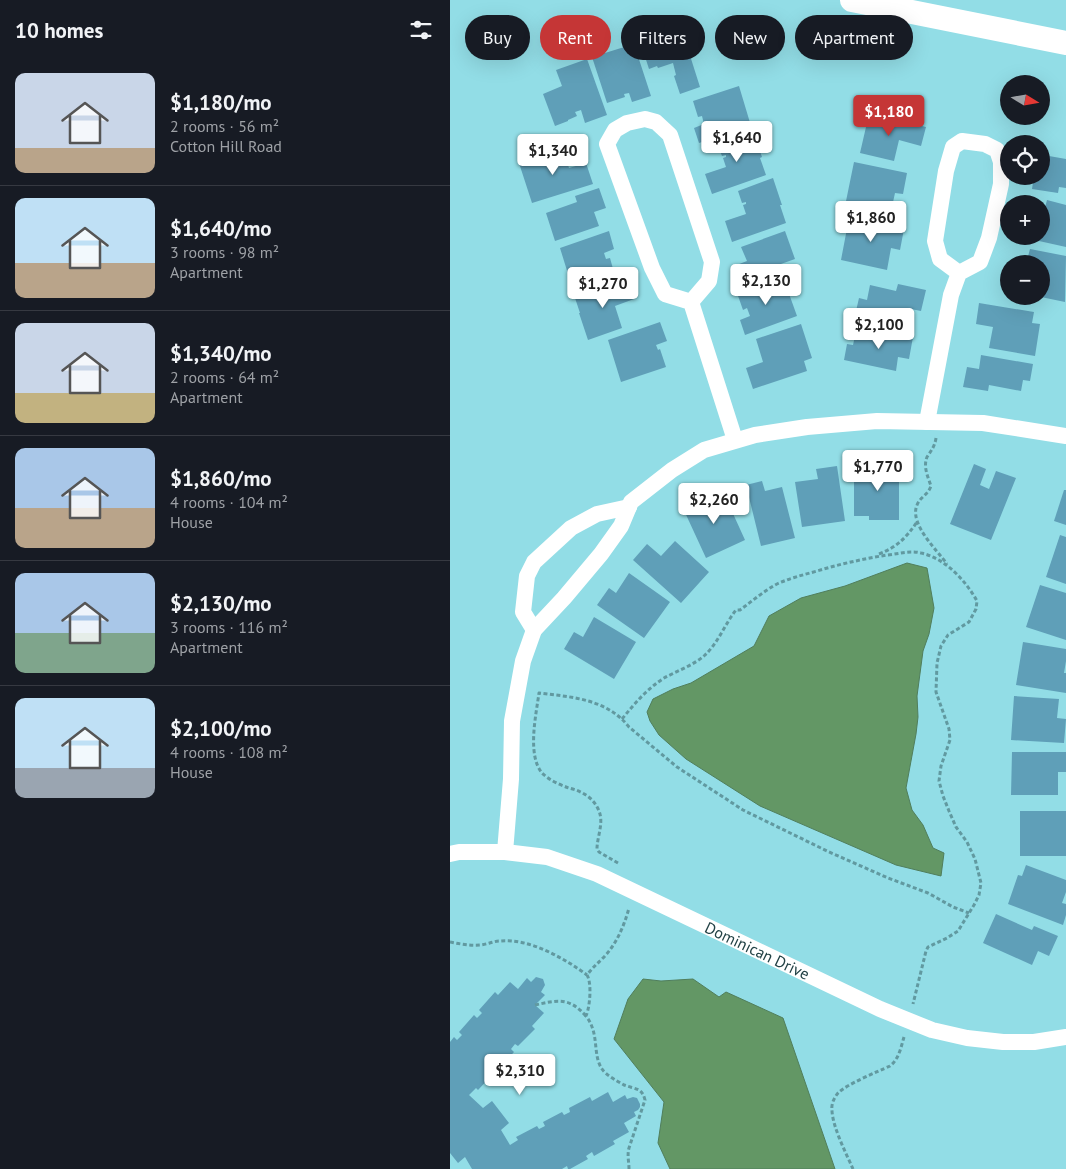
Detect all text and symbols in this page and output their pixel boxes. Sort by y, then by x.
chip: Buy [465,15,530,60]
chip: Rent [540,15,611,60]
chip: Filters [621,15,705,60]
chip: New [715,15,785,60]
chip: Apartment [795,15,913,60]
icon: filters [407,16,435,44]
text: 10 homes [15,17,103,44]
north arrow [1000,75,1050,125]
map controls [1000,75,1050,305]
text: $1,180/mo [170,89,272,116]
icon: home [55,93,115,153]
pin: $1,180 [848,94,930,137]
text: $1,180 [864,101,914,121]
text: 2 rooms · 56 m² [170,116,279,136]
pin: $1,640 [696,120,778,163]
text: $1,640 [712,127,762,147]
pin: $1,340 [512,134,594,176]
button: locate [1000,135,1050,185]
text: Cotton Hill Road [170,136,282,156]
text: $1,340 [528,140,578,160]
button: + [1000,195,1050,245]
pin: $1,860 [830,200,912,243]
text: $1,860 [846,207,896,227]
text: $1,640/mo [170,215,272,242]
icon: home [55,218,115,278]
text: 3 rooms · 98 m² [170,242,279,262]
button: − [1000,255,1050,305]
text: Apartment [170,262,243,282]
pin: $2,130 [725,264,807,306]
pin: $1,270 [562,266,644,309]
text: $2,130 [741,270,791,290]
text: $1,270 [578,273,628,293]
pin: $2,100 [838,308,920,350]
text: $2,100 [854,314,904,334]
text: $1,340/mo [170,340,272,367]
icon: home [55,343,115,403]
text: 2 rooms · 64 m² [170,367,279,387]
text: Apartment [170,387,243,407]
pin: $1,770 [837,450,919,492]
text: $1,770 [853,456,903,476]
text: $1,860/mo [170,465,272,492]
icon: home [55,468,115,528]
pin: $2,260 [673,482,755,525]
text: $2,260 [689,489,739,509]
text: 4 rooms · 104 m² [170,492,288,512]
text: House [170,512,213,532]
text: $2,130/mo [170,590,272,617]
icon: home [55,593,115,653]
text: 3 rooms · 116 m² [170,617,288,637]
text: Apartment [170,637,243,657]
text: $2,100/mo [170,715,272,742]
icon: home [55,718,115,778]
text: 4 rooms · 108 m² [170,742,288,762]
text: House [170,762,213,782]
street label: Dominican Drive [702,917,813,984]
pin: $2,310 [479,1054,561,1096]
text: $2,310 [495,1060,545,1080]

